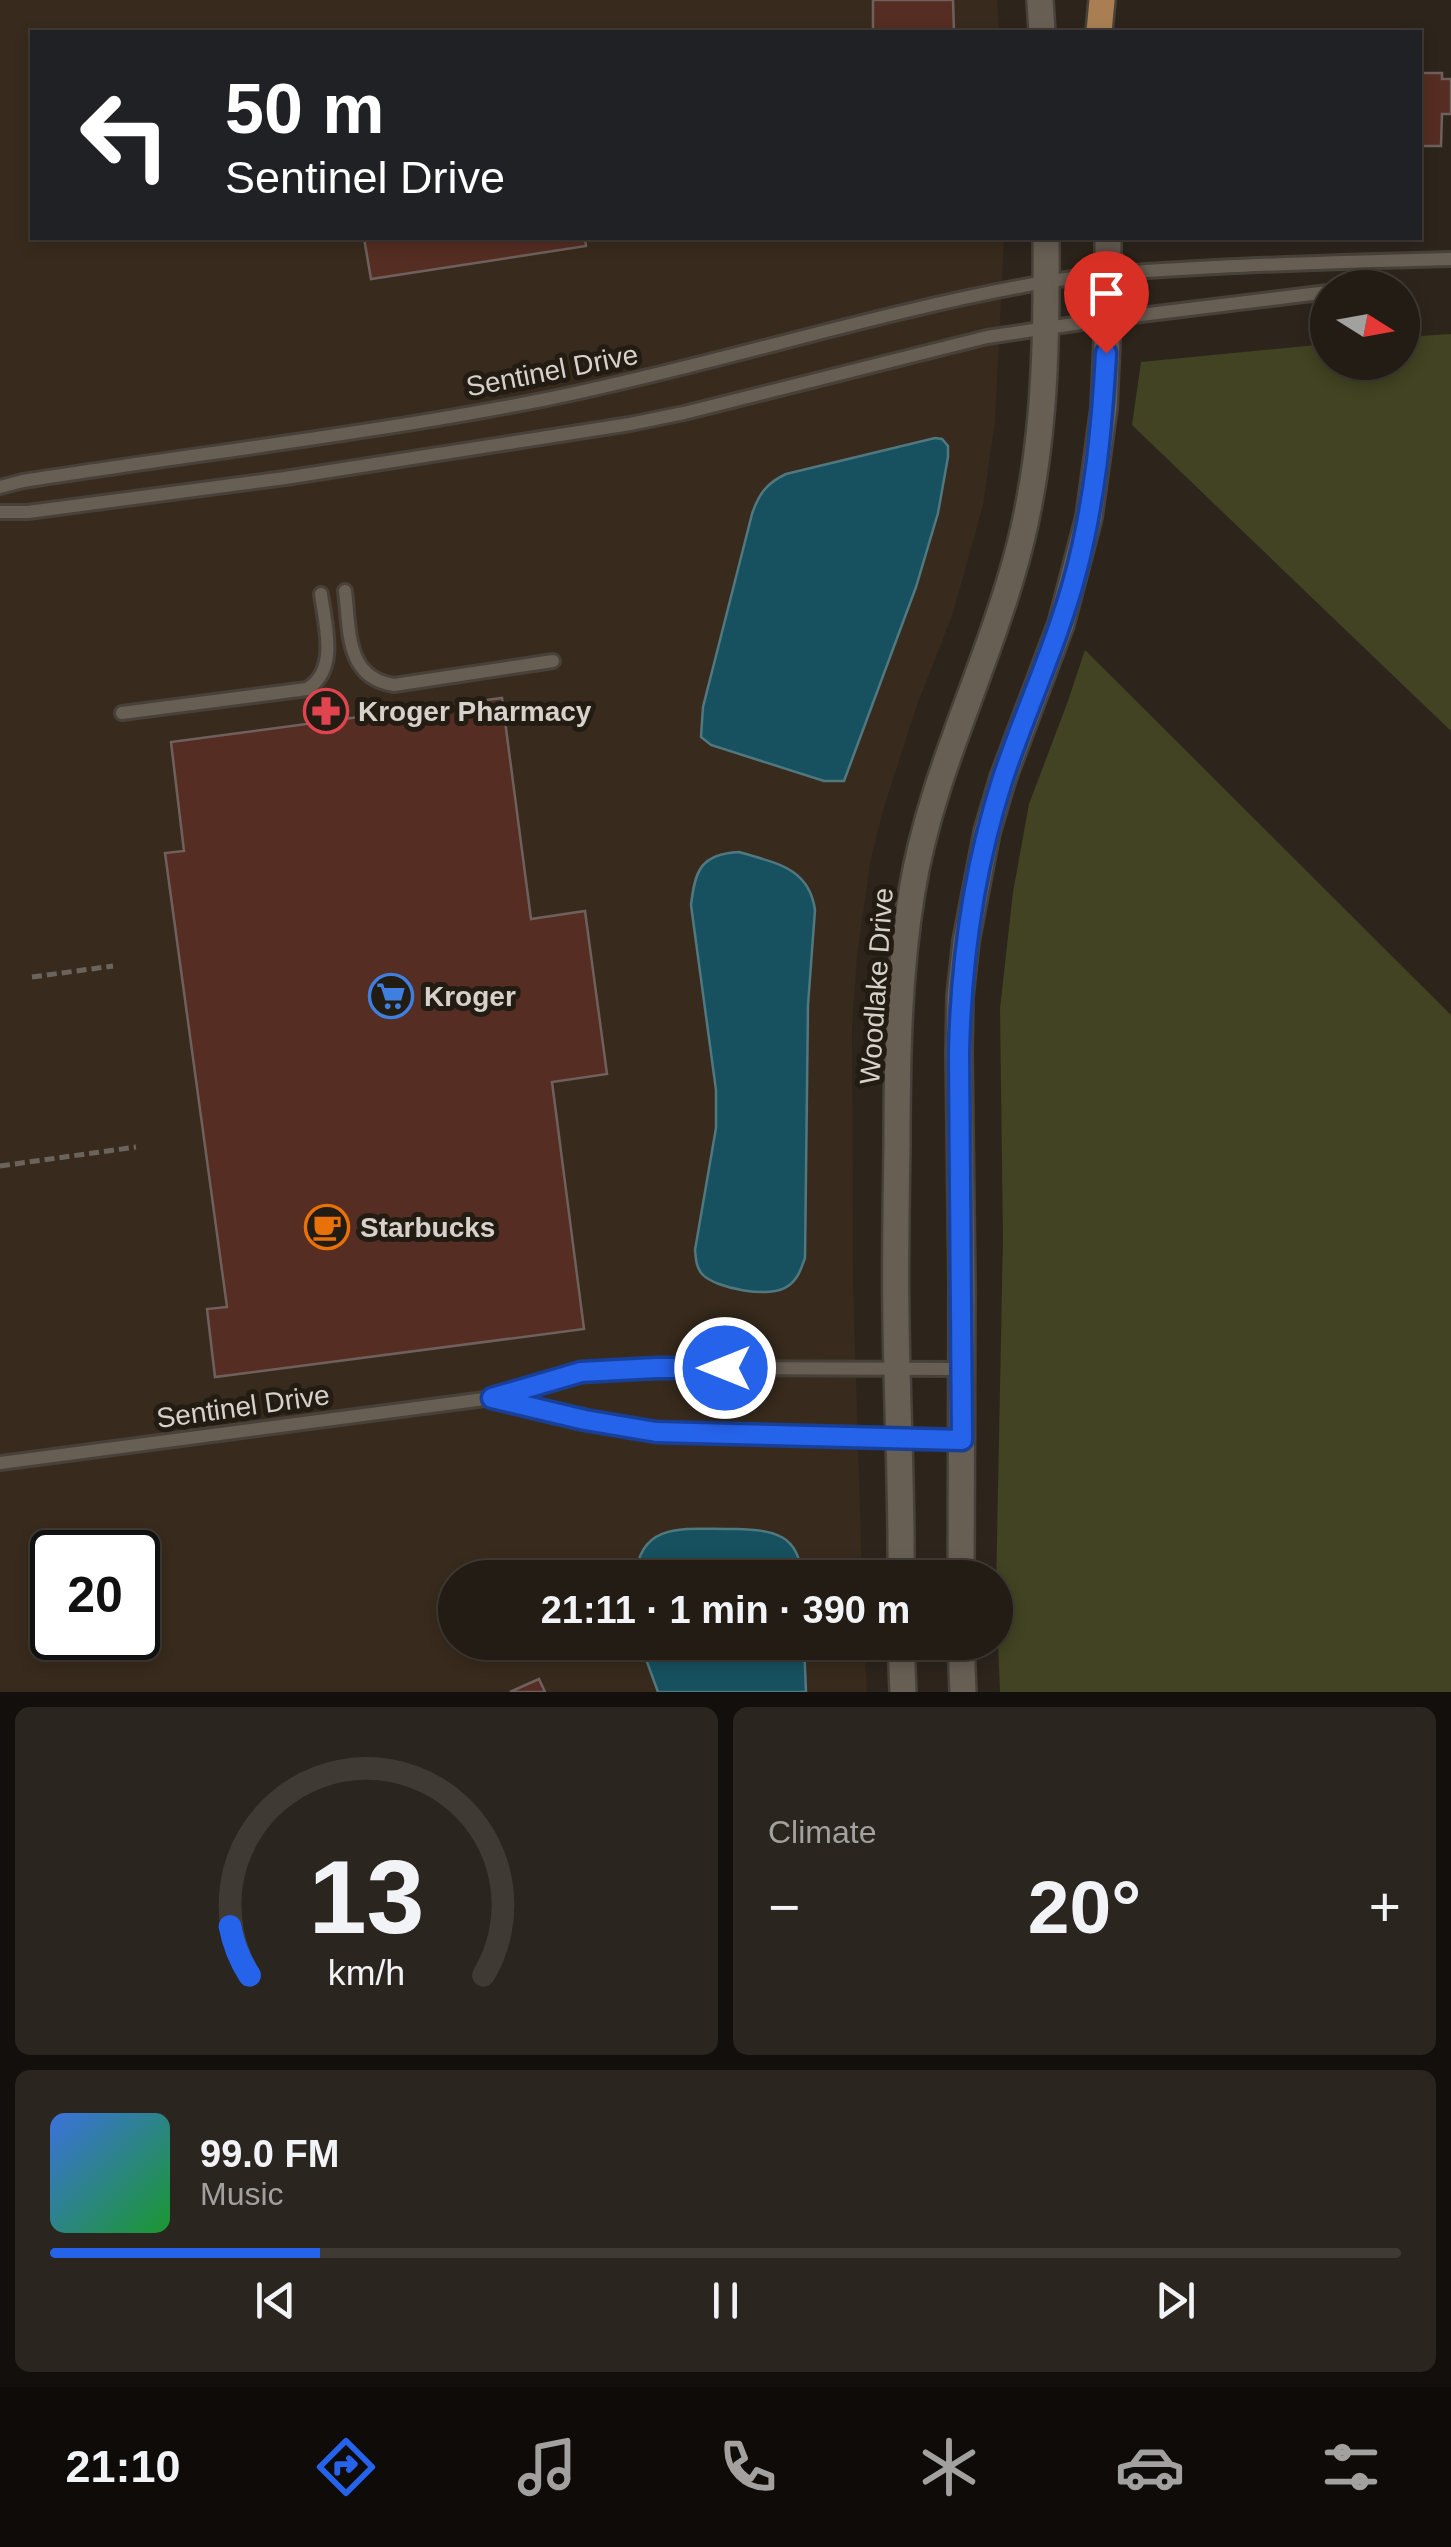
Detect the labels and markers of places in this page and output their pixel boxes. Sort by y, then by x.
pin [1064,251,1149,354]
pharmacy icon: Kroger Pharmacy [303,688,349,734]
place label: Kroger Pharmacy [358,696,592,727]
supermarket icon: Kroger [368,973,414,1019]
place label: Kroger [424,981,516,1012]
cafe icon: Starbucks [304,1204,350,1250]
place label: Starbucks [360,1212,495,1243]

